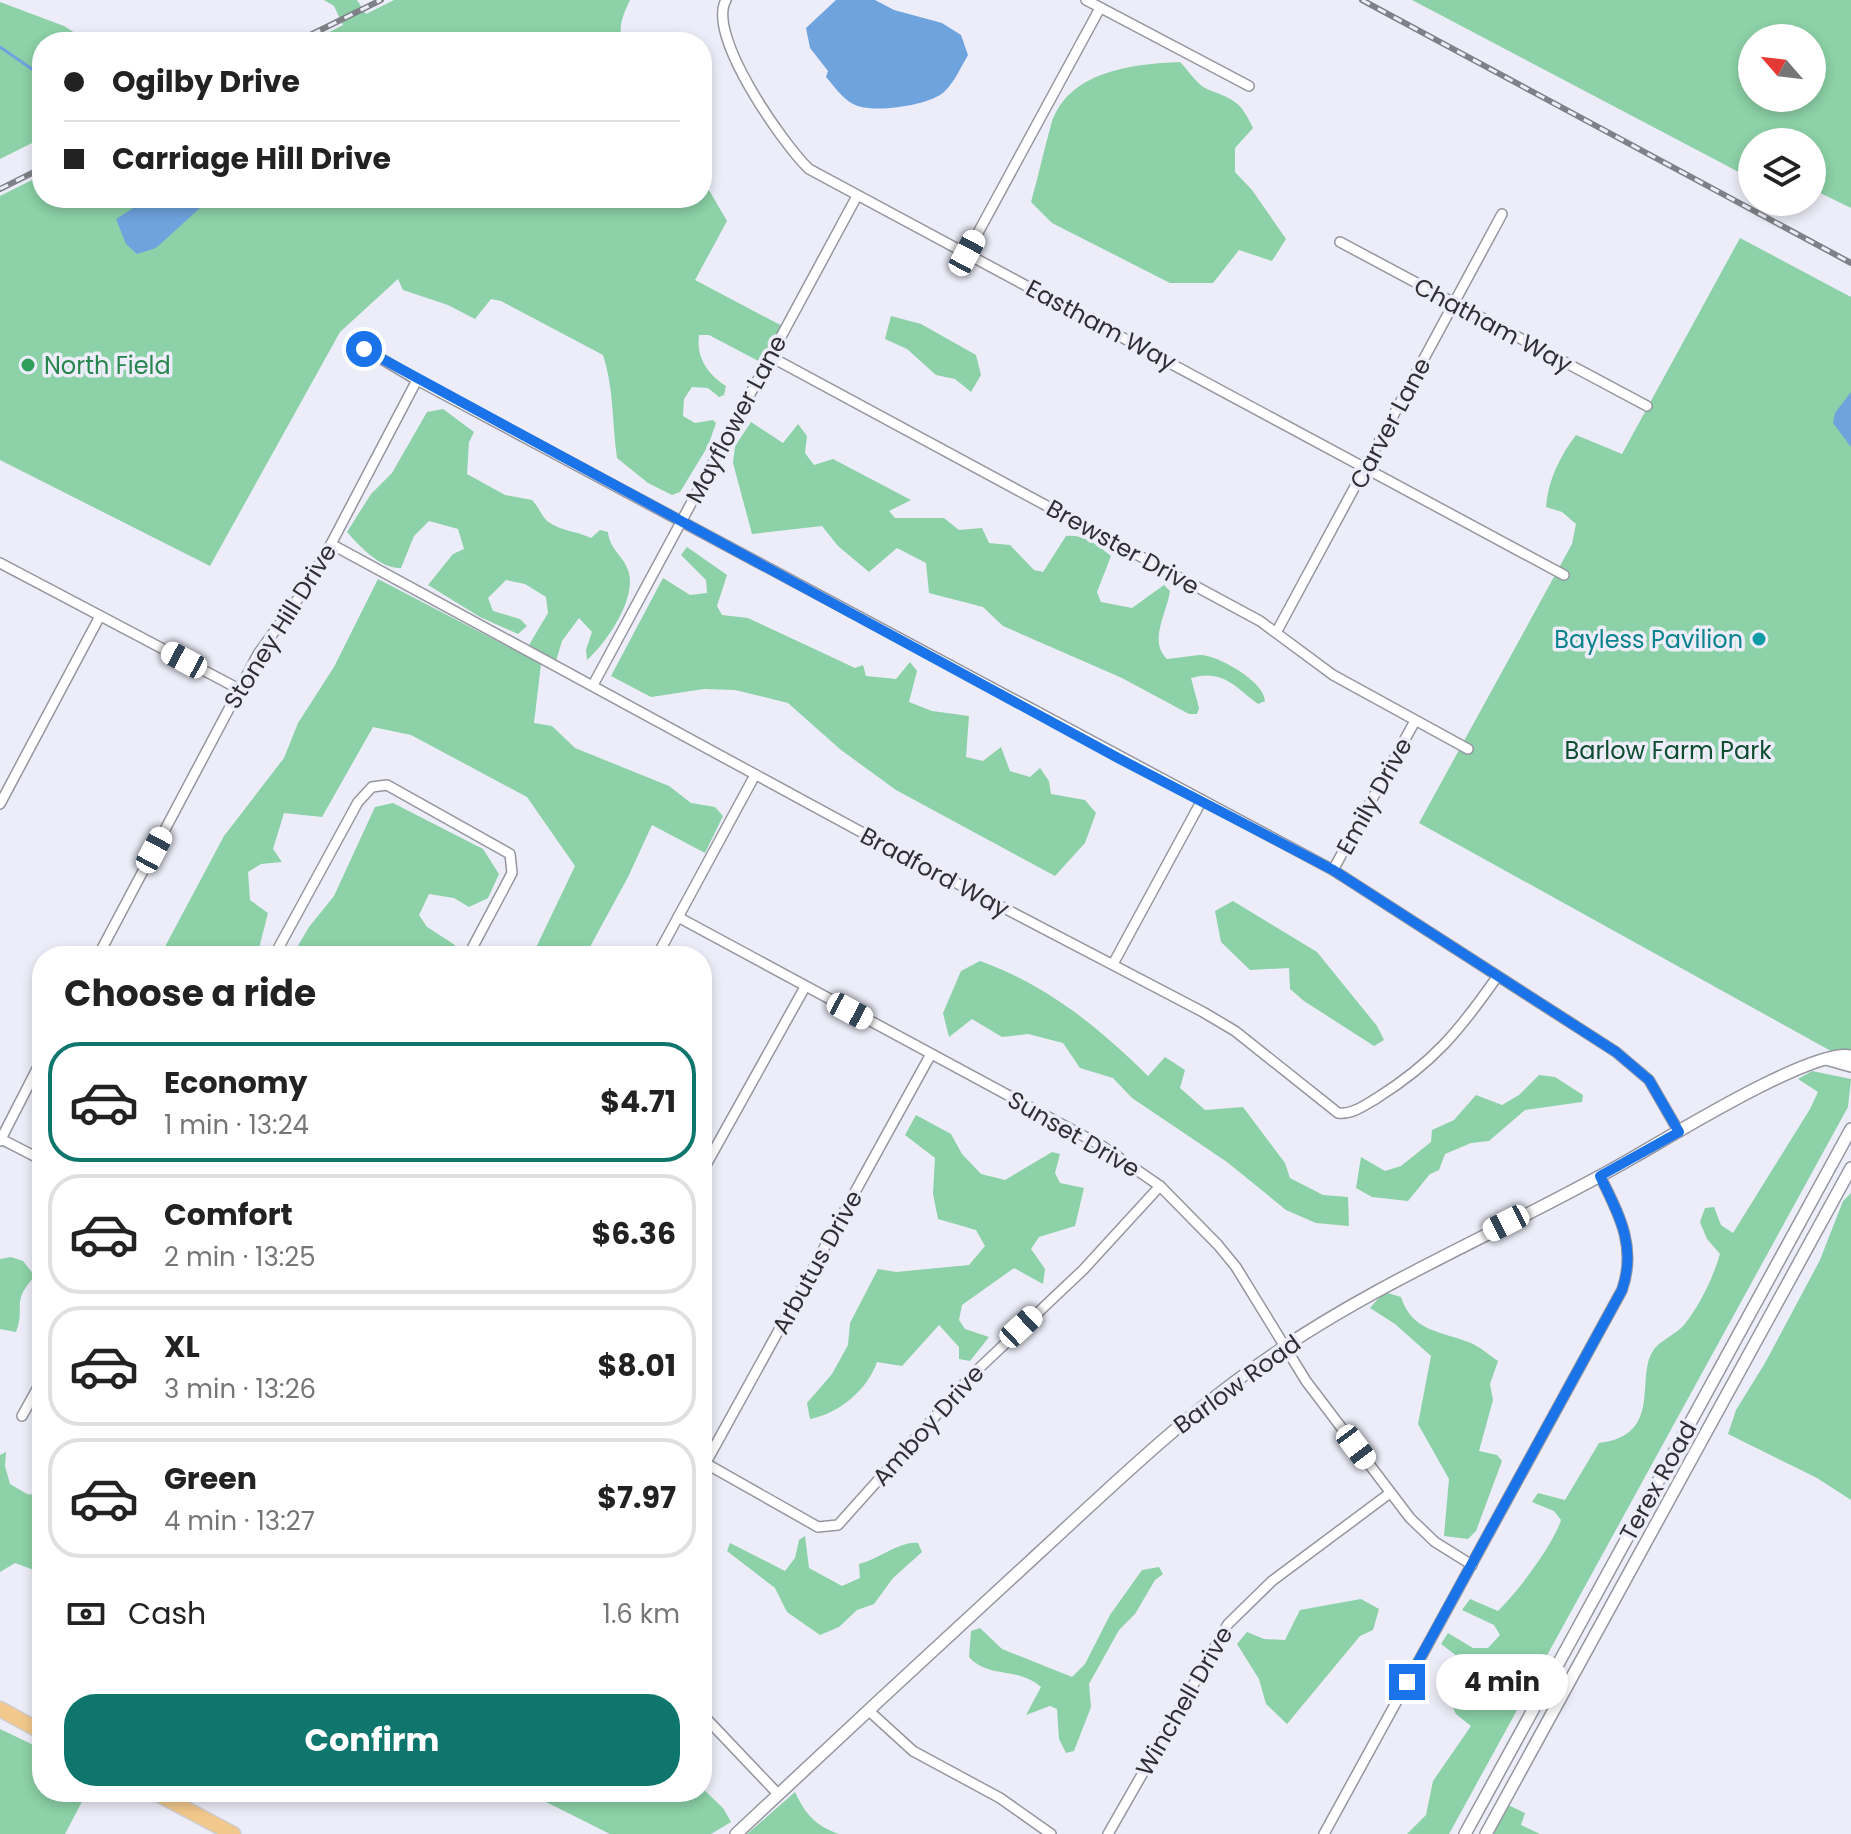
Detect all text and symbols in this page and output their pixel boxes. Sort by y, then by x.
north arrow [1738,24,1826,112]
map controls [1738,24,1826,216]
text: Ogilby Drive [112,60,300,103]
button: layers [1738,128,1826,216]
text: Carriage Hill Drive [112,137,391,180]
car [945,226,989,280]
street label: Chatham Way [1408,269,1578,381]
street label: Eastham Way [1020,272,1182,379]
street label: Mayflower Lane [678,329,794,509]
route start [346,331,382,367]
place label: North Field [44,349,171,382]
street label: Carver Lane [1342,352,1438,494]
marker: North Field [19,356,37,374]
street label: Brewster Drive [1041,491,1205,603]
street label: Stoney Hill Drive [216,537,344,715]
place label: Bayless Pavilion [1554,623,1743,656]
marker: Bayless Pavilion [1750,630,1768,648]
car [157,638,211,682]
street label: Emily Drive [1328,732,1420,860]
park label: Barlow Farm Park [1564,734,1772,767]
street label: Bradford Way [855,819,1016,925]
car [132,823,176,877]
text: Choose a ride [64,968,316,1019]
car [823,989,877,1033]
text: Economy [164,1061,308,1104]
icon: car [68,1066,140,1138]
text: $4.71 [600,1080,676,1123]
street label: Sunset Drive [1002,1083,1146,1185]
text: 1 min · 13:24 [164,1107,309,1143]
street label: Arbutus Drive [764,1184,870,1340]
text: Comfort [164,1193,293,1236]
icon: car [68,1198,140,1270]
car [1479,1201,1533,1245]
text: $6.36 [591,1212,676,1255]
text: 2 min · 13:25 [164,1239,316,1275]
car [995,1302,1047,1352]
text: XL [164,1325,200,1368]
street label: Barlow Road [1167,1327,1307,1441]
icon: car [68,1330,140,1402]
text: $8.01 [598,1344,676,1387]
street label: Amboy Drive [865,1357,991,1493]
text: 3 min · 13:26 [164,1371,316,1407]
street label: Terex Road [1612,1415,1704,1547]
car [1332,1421,1380,1473]
text: Green [164,1457,257,1500]
icon: car [68,1462,140,1534]
text: $7.97 [597,1476,676,1519]
text: 4 min · 13:27 [164,1503,315,1539]
icon: cash [64,1592,108,1636]
text: Cash [128,1592,206,1635]
text: 1.6 km [603,1596,680,1632]
street label: Winchell Drive [1128,1620,1240,1782]
callout: 4 min [1435,1654,1567,1710]
route end [1389,1664,1425,1700]
text: 4 min [1464,1664,1540,1700]
button: Confirm [64,1694,680,1786]

